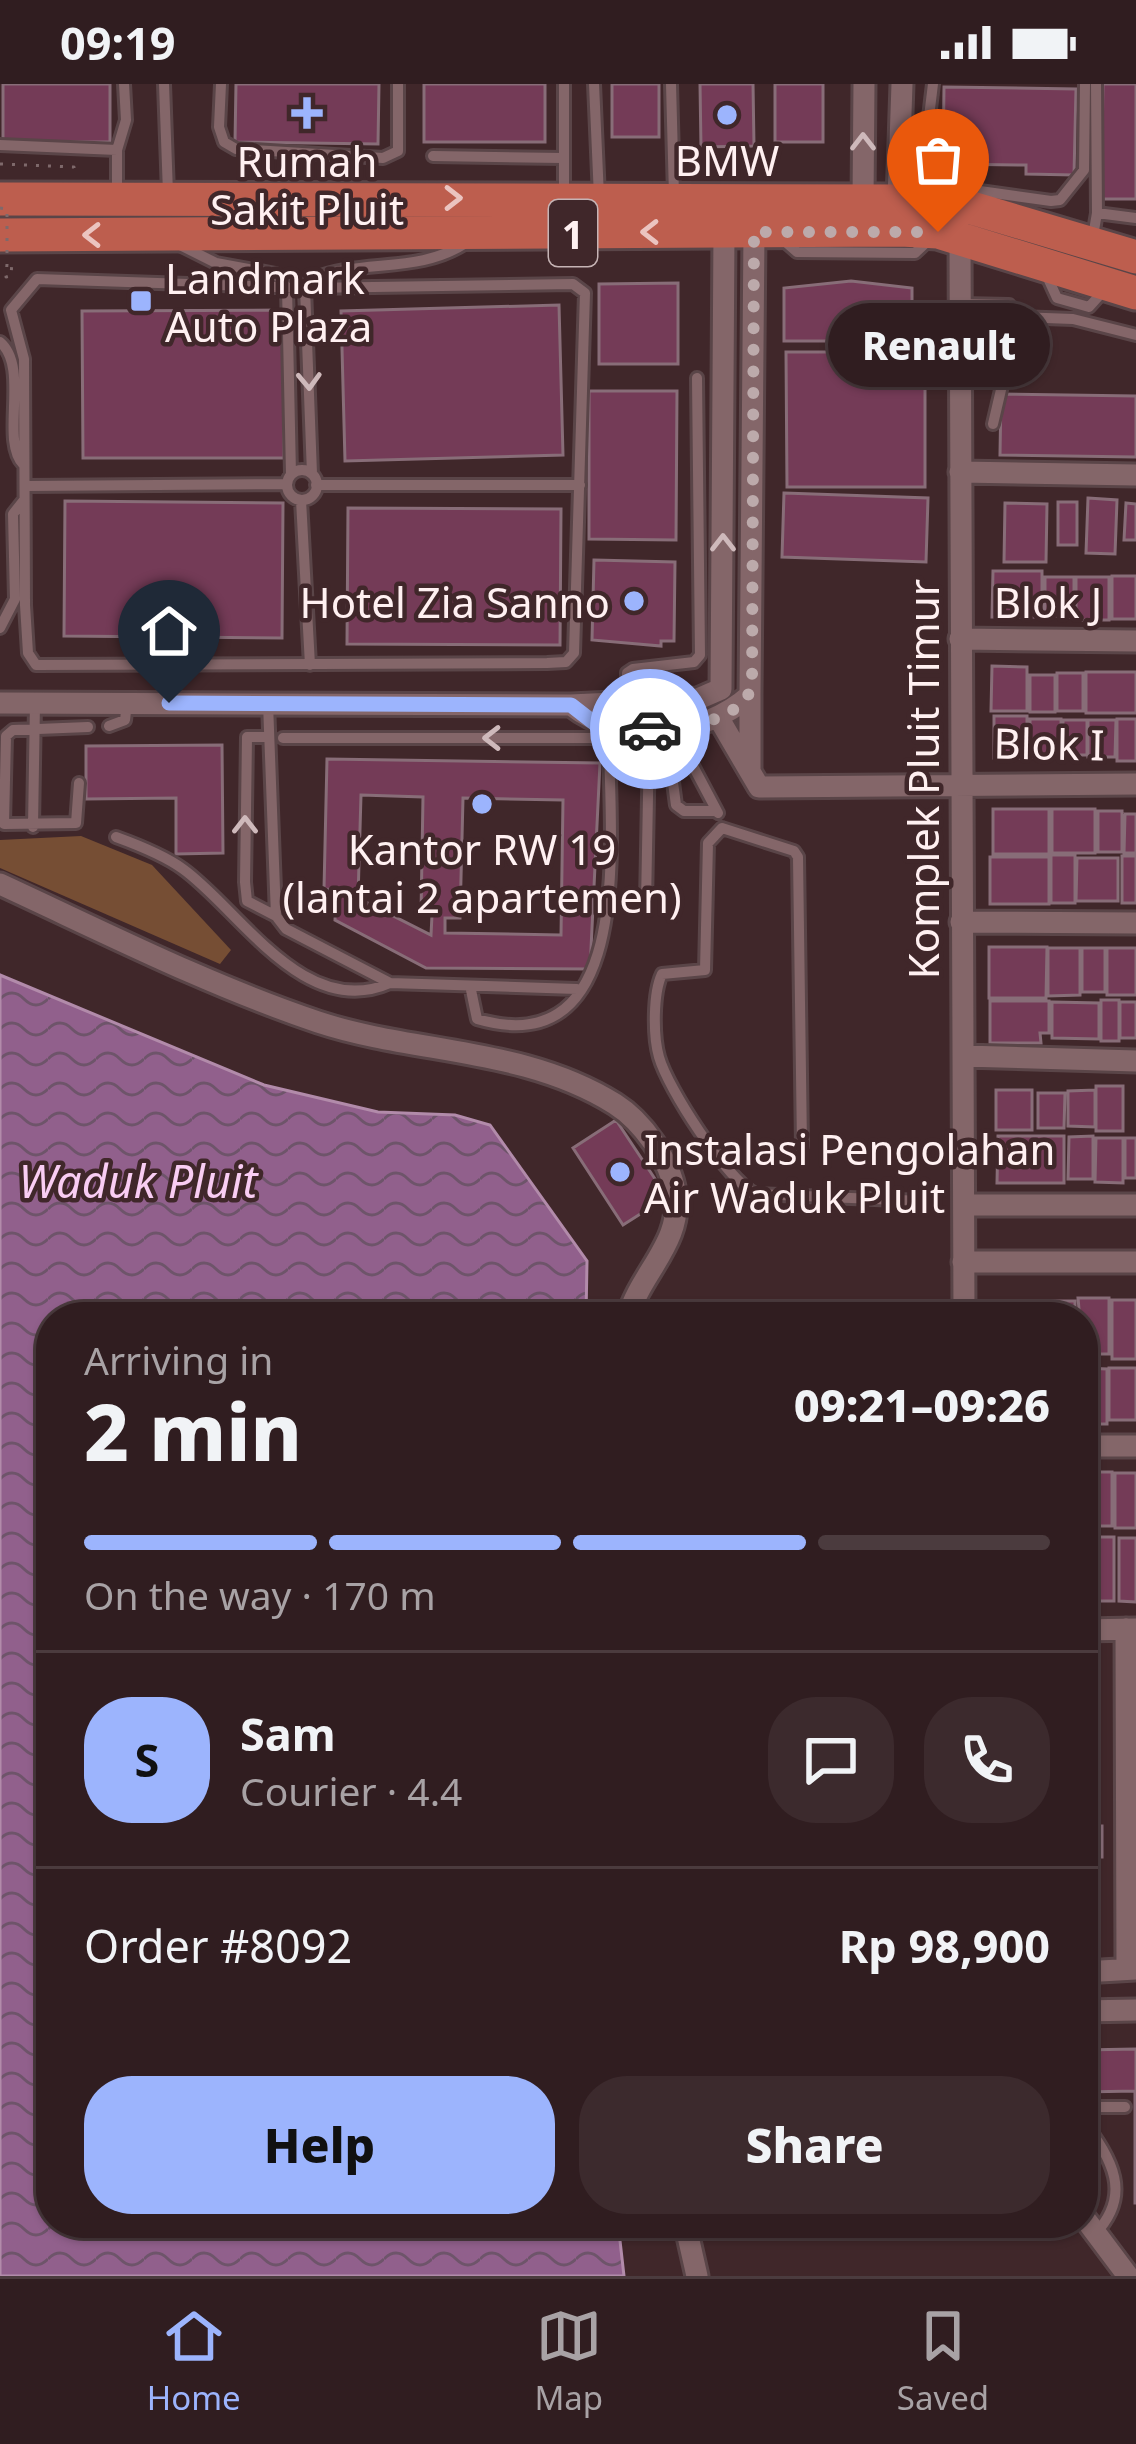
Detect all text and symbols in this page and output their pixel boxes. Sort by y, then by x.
text: 09:19 [60,12,176,73]
marker: Rumah Sakit Pluit [291,97,323,129]
marker: BMW [714,102,740,128]
pin [887,109,989,232]
icon: bag [905,127,971,193]
place label: BMW [675,131,779,188]
place label: Rumah Sakit Pluit [210,132,404,237]
one-way arrow [850,132,876,150]
one-way arrow [445,185,463,211]
road number: 1 [549,200,597,266]
one-way arrow [640,219,658,245]
one-way arrow [82,222,100,248]
place label: Landmark Auto Plaza [165,249,372,354]
marker: Landmark Auto Plaza [128,288,154,314]
callout: Renault [827,304,1049,388]
text: Renault [862,318,1016,371]
one-way arrow [295,372,321,391]
one-way arrow [710,533,736,551]
place label: Hotel Zia Sanno [300,573,610,630]
street label: Blok J [994,573,1102,630]
street label: Komplek Pluit Timur [894,579,951,979]
pin [118,580,220,703]
marker: Hotel Zia Sanno [621,588,647,614]
icon: home [136,598,202,664]
courier [590,669,710,789]
icon: car [617,696,683,762]
street label: Blok I [993,714,1105,772]
one-way arrow [482,725,500,751]
marker: Kantor RW 19 (lantai 2 apartemen) [469,791,495,817]
one-way arrow [232,815,258,834]
place label: Kantor RW 19 (lantai 2 apartemen) [282,820,682,925]
place label: Instalasi Pengolahan Air Waduk Pluit [644,1120,1055,1225]
water label: Waduk Pluit [19,1150,260,1211]
marker: Instalasi Pengolahan Air Waduk Pluit [607,1159,633,1185]
text: Arriving in [84,1333,273,1386]
text: 09:21–09:26 [794,1374,1050,1435]
text: 2 min [84,1378,302,1484]
text: On the way · 170 m [84,1568,436,1621]
button: chat [768,1697,894,1823]
button: phone [924,1697,1050,1823]
text: Sam [240,1703,336,1764]
text: S [135,1729,159,1790]
text: Courier · 4.4 [240,1764,462,1817]
text: Order #8092 [84,1915,352,1976]
text: Rp 98,900 [839,1915,1050,1976]
button: Help [84,2076,555,2214]
button: Share [579,2076,1050,2214]
tab: Home [147,2303,241,2420]
tab: Map [534,2303,603,2420]
tab: Saved [897,2303,989,2420]

